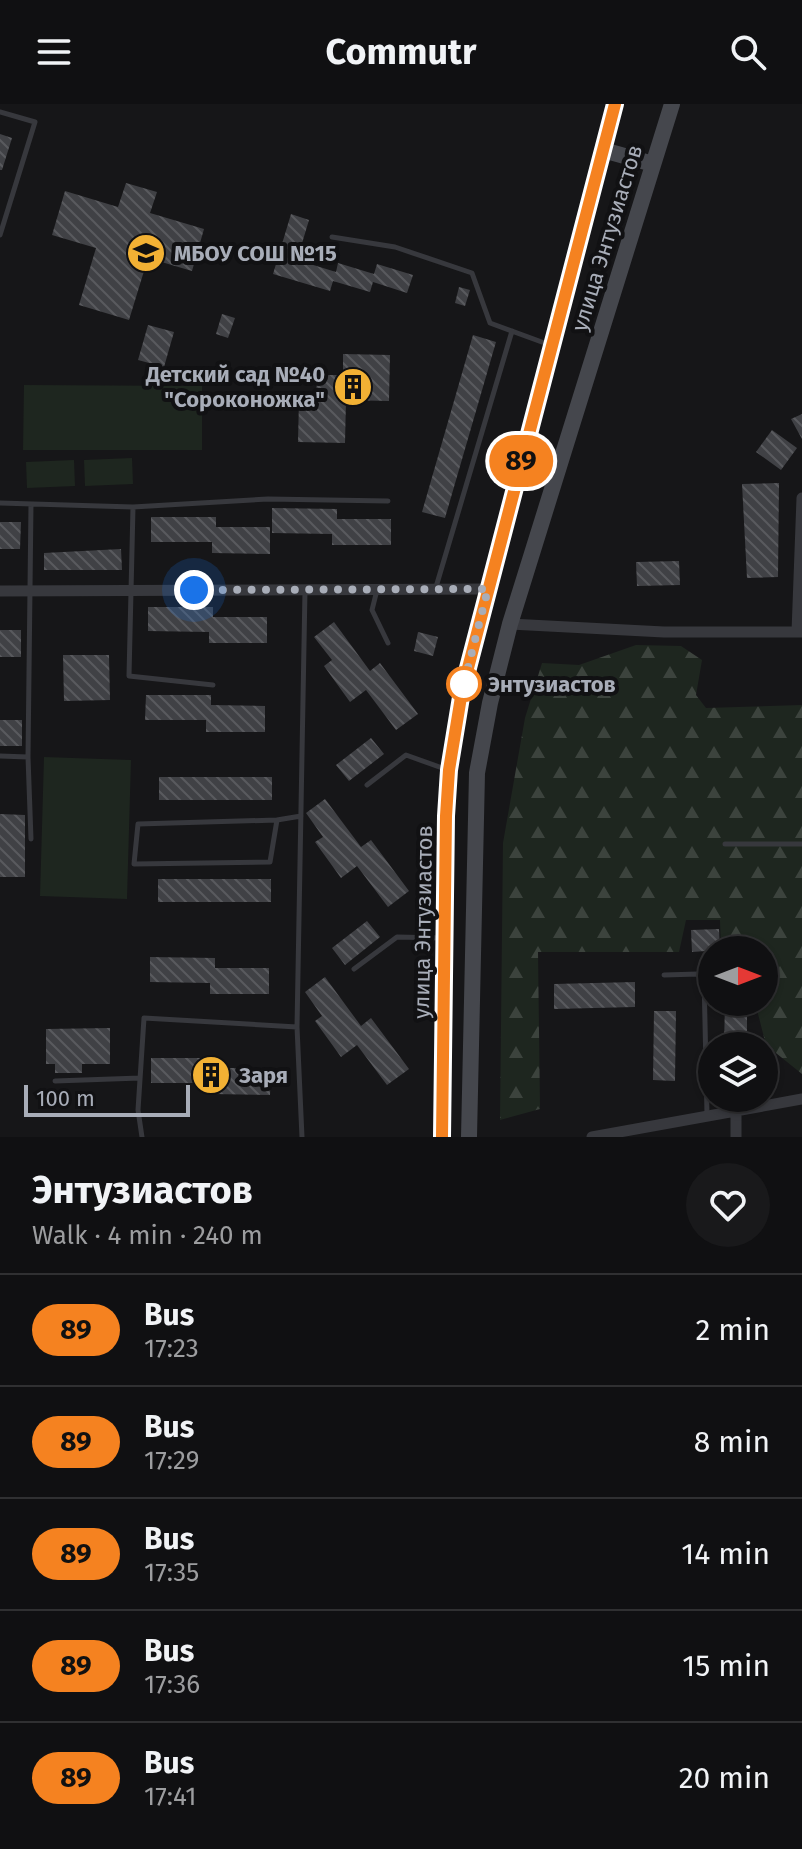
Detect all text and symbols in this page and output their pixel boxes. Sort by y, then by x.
icon: menu [32,30,76,74]
text: Commutr [326,30,476,74]
icon: search [726,30,770,74]
street label: улица Энтузиастов [566,141,648,335]
school or university icon: МБОУ СОШ №15 [125,232,167,274]
place label: МБОУ СОШ №15 [174,240,337,267]
place label: Детский сад №40 "Сороконожка" [145,361,325,413]
building icon: Детский сад №40 "Сороконожка" [332,366,374,408]
line badge: 89 [485,435,557,487]
text: 89 [505,444,537,477]
your location [174,570,214,610]
marker: Энтузиастов [447,667,481,701]
place label: Энтузиастов [488,671,616,698]
street label: улица Энтузиастов [408,825,438,1019]
north arrow [698,936,778,1016]
map controls [698,936,778,1112]
button: layers [698,1032,778,1112]
building icon: Заря [190,1054,232,1096]
place label: Заря [238,1062,288,1089]
scale bar [24,1081,190,1117]
text: 100 m [36,1085,95,1112]
button: heart [686,1163,770,1247]
text: Энтузиастов [32,1167,253,1213]
text: Walk · 4 min · 240 m [32,1220,263,1251]
text: Bus [144,1297,194,1333]
text: 2 min [695,1312,770,1348]
text: 89 [60,1313,92,1346]
text: 17:23 [144,1333,199,1364]
text: Bus [144,1409,194,1445]
text: 8 min [694,1424,770,1460]
text: 89 [60,1425,92,1458]
text: 17:29 [144,1445,199,1476]
text: Bus [144,1521,194,1557]
text: 14 min [681,1536,770,1572]
text: 89 [60,1537,92,1570]
text: 17:35 [144,1557,199,1588]
text: Bus [144,1633,194,1669]
text: 15 min [682,1648,770,1684]
text: 89 [60,1649,92,1682]
text: 17:36 [144,1669,200,1700]
text: Bus [144,1745,194,1781]
text: 20 min [679,1760,770,1796]
text: 89 [60,1761,92,1794]
text: 17:41 [144,1781,197,1812]

